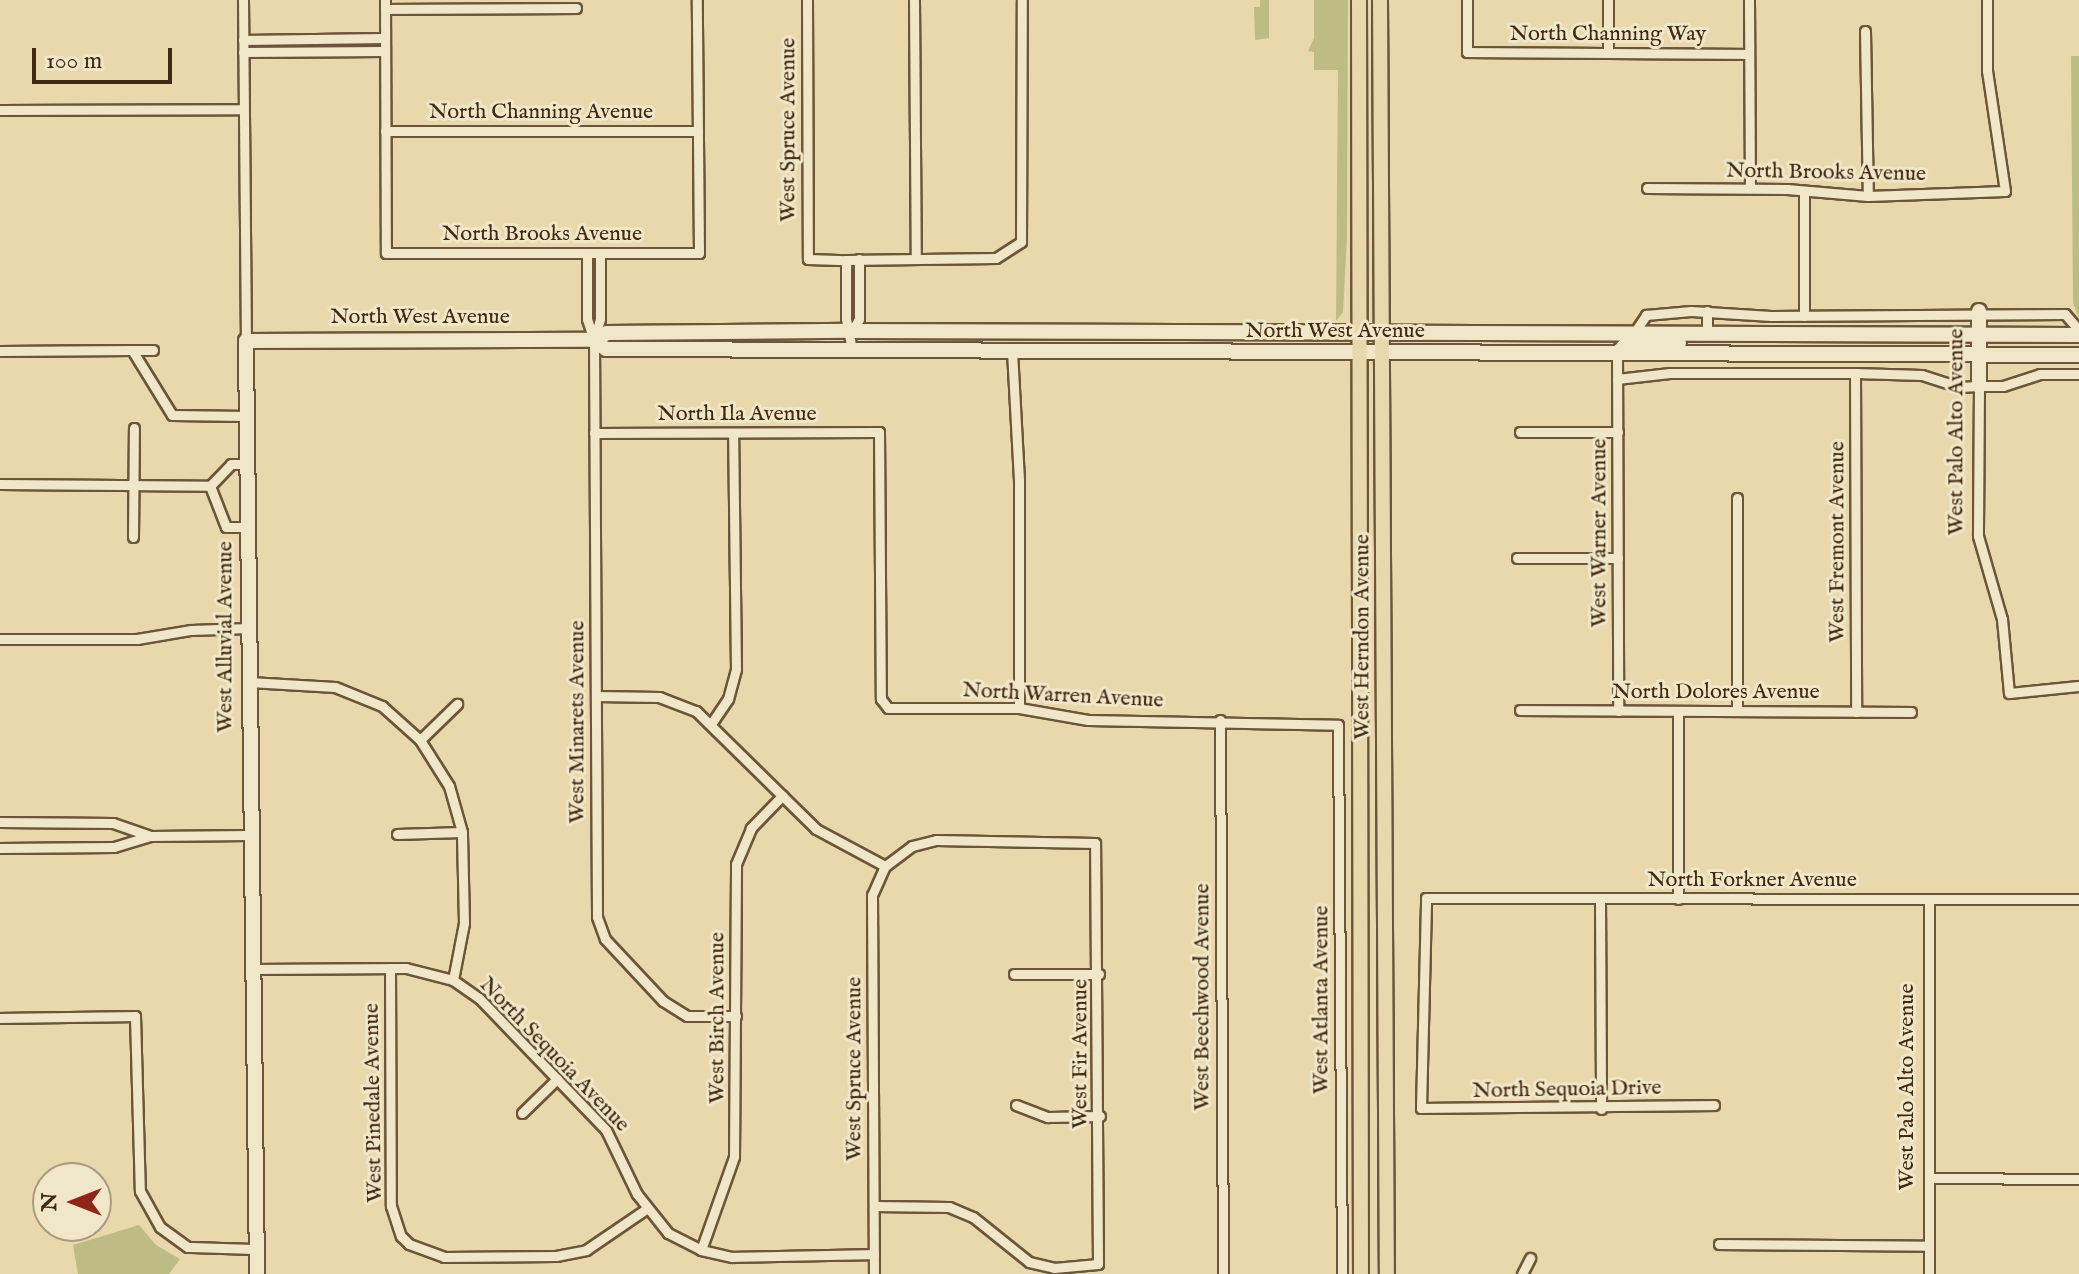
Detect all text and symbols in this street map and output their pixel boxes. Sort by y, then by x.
street label: North Channing Way [1510,22,1706,48]
scale bar [36,32,176,82]
street label: West Spruce Avenue [776,38,802,222]
text: 100 m [46,46,102,77]
street label: North Channing Avenue [429,100,653,126]
street label: North Brooks Avenue [1726,158,1926,188]
street label: North Brooks Avenue [442,222,642,248]
street label: North West Avenue [330,305,510,331]
street label: North West Avenue [1245,319,1425,345]
street label: West Palo Alto Avenue [1944,329,1970,535]
street label: North Ila Avenue [657,402,817,428]
street label: West Warner Avenue [1587,438,1613,628]
street label: West Fremont Avenue [1825,441,1851,643]
street label: West Herndon Avenue [1350,534,1376,740]
street label: West Alluvial Avenue [213,541,239,733]
street label: West Minarets Avenue [565,620,591,824]
street label: North Warren Avenue [962,678,1164,714]
street label: North Dolores Avenue [1612,680,1820,706]
street label: North Forkner Avenue [1647,868,1857,894]
street label: West Beechwood Avenue [1190,883,1216,1111]
street label: West Atlanta Avenue [1309,906,1335,1094]
street label: West Birch Avenue [705,932,731,1104]
street label: North Sequoia Avenue [473,972,635,1138]
street label: West Spruce Avenue [842,977,868,1161]
street label: West Fir Avenue [1068,979,1094,1129]
street label: West Palo Alto Avenue [1895,984,1921,1190]
street label: West Pinedale Avenue [359,1003,389,1203]
street label: North Sequoia Drive [1472,1075,1662,1105]
north arrow [32,1162,112,1242]
text: N [36,1192,64,1212]

